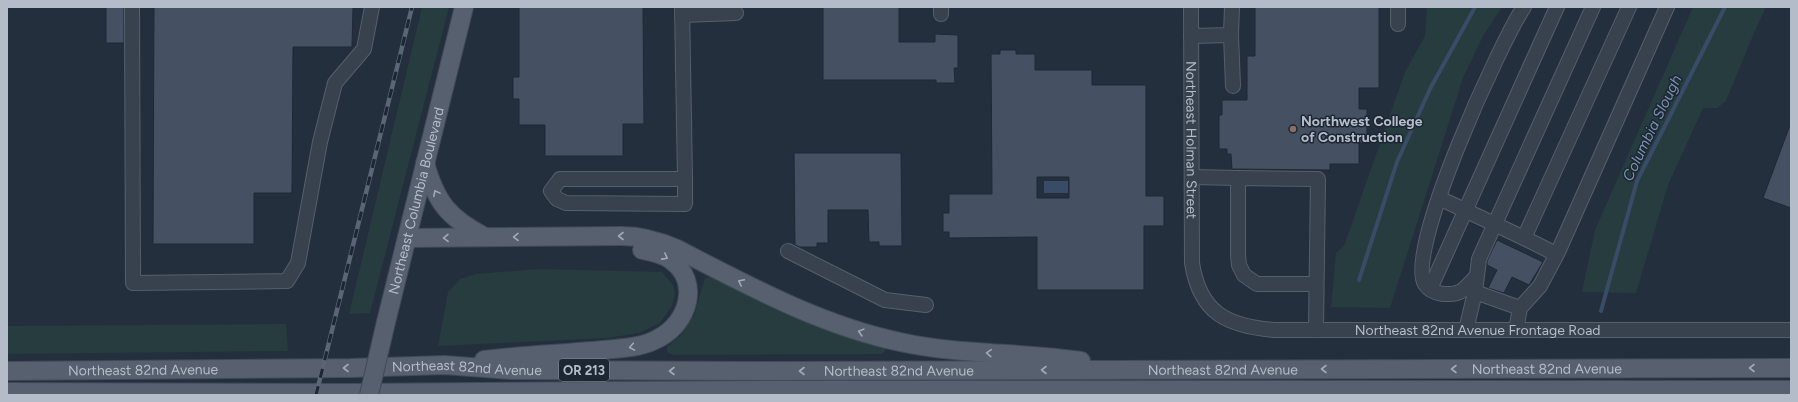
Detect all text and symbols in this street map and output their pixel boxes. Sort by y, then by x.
street label: Northeast Holman Street [1183,61,1200,219]
water label: Columbia Slough [1619,72,1685,184]
street label: Northeast Columbia Boulevard [385,105,447,296]
place label: Northwest College of Construction [1301,113,1423,146]
marker: Northwest College of Construction [1288,124,1298,134]
one-way arrow [433,189,441,197]
one-way arrow [618,232,624,240]
one-way arrow [443,233,449,242]
one-way arrow [513,233,519,241]
one-way arrow [661,253,668,260]
one-way arrow [738,279,745,287]
street label: Northeast 82nd Avenue Frontage Road [1355,322,1601,339]
one-way arrow [857,328,864,337]
one-way arrow [629,342,635,350]
one-way arrow [986,348,992,357]
street label: Northeast 82nd Avenue [392,356,542,379]
road number: OR 213 [559,359,609,381]
street label: Northeast 82nd Avenue [1472,360,1622,377]
street label: Northeast 82nd Avenue [68,361,219,379]
street label: Northeast 82nd Avenue [1148,361,1298,378]
street label: Northeast 82nd Avenue [824,362,974,379]
one-way arrow [343,364,349,372]
one-way arrow [1749,364,1755,372]
one-way arrow [1321,365,1327,373]
one-way arrow [1451,365,1457,373]
one-way arrow [1041,366,1047,374]
one-way arrow [669,367,675,375]
one-way arrow [799,367,805,375]

